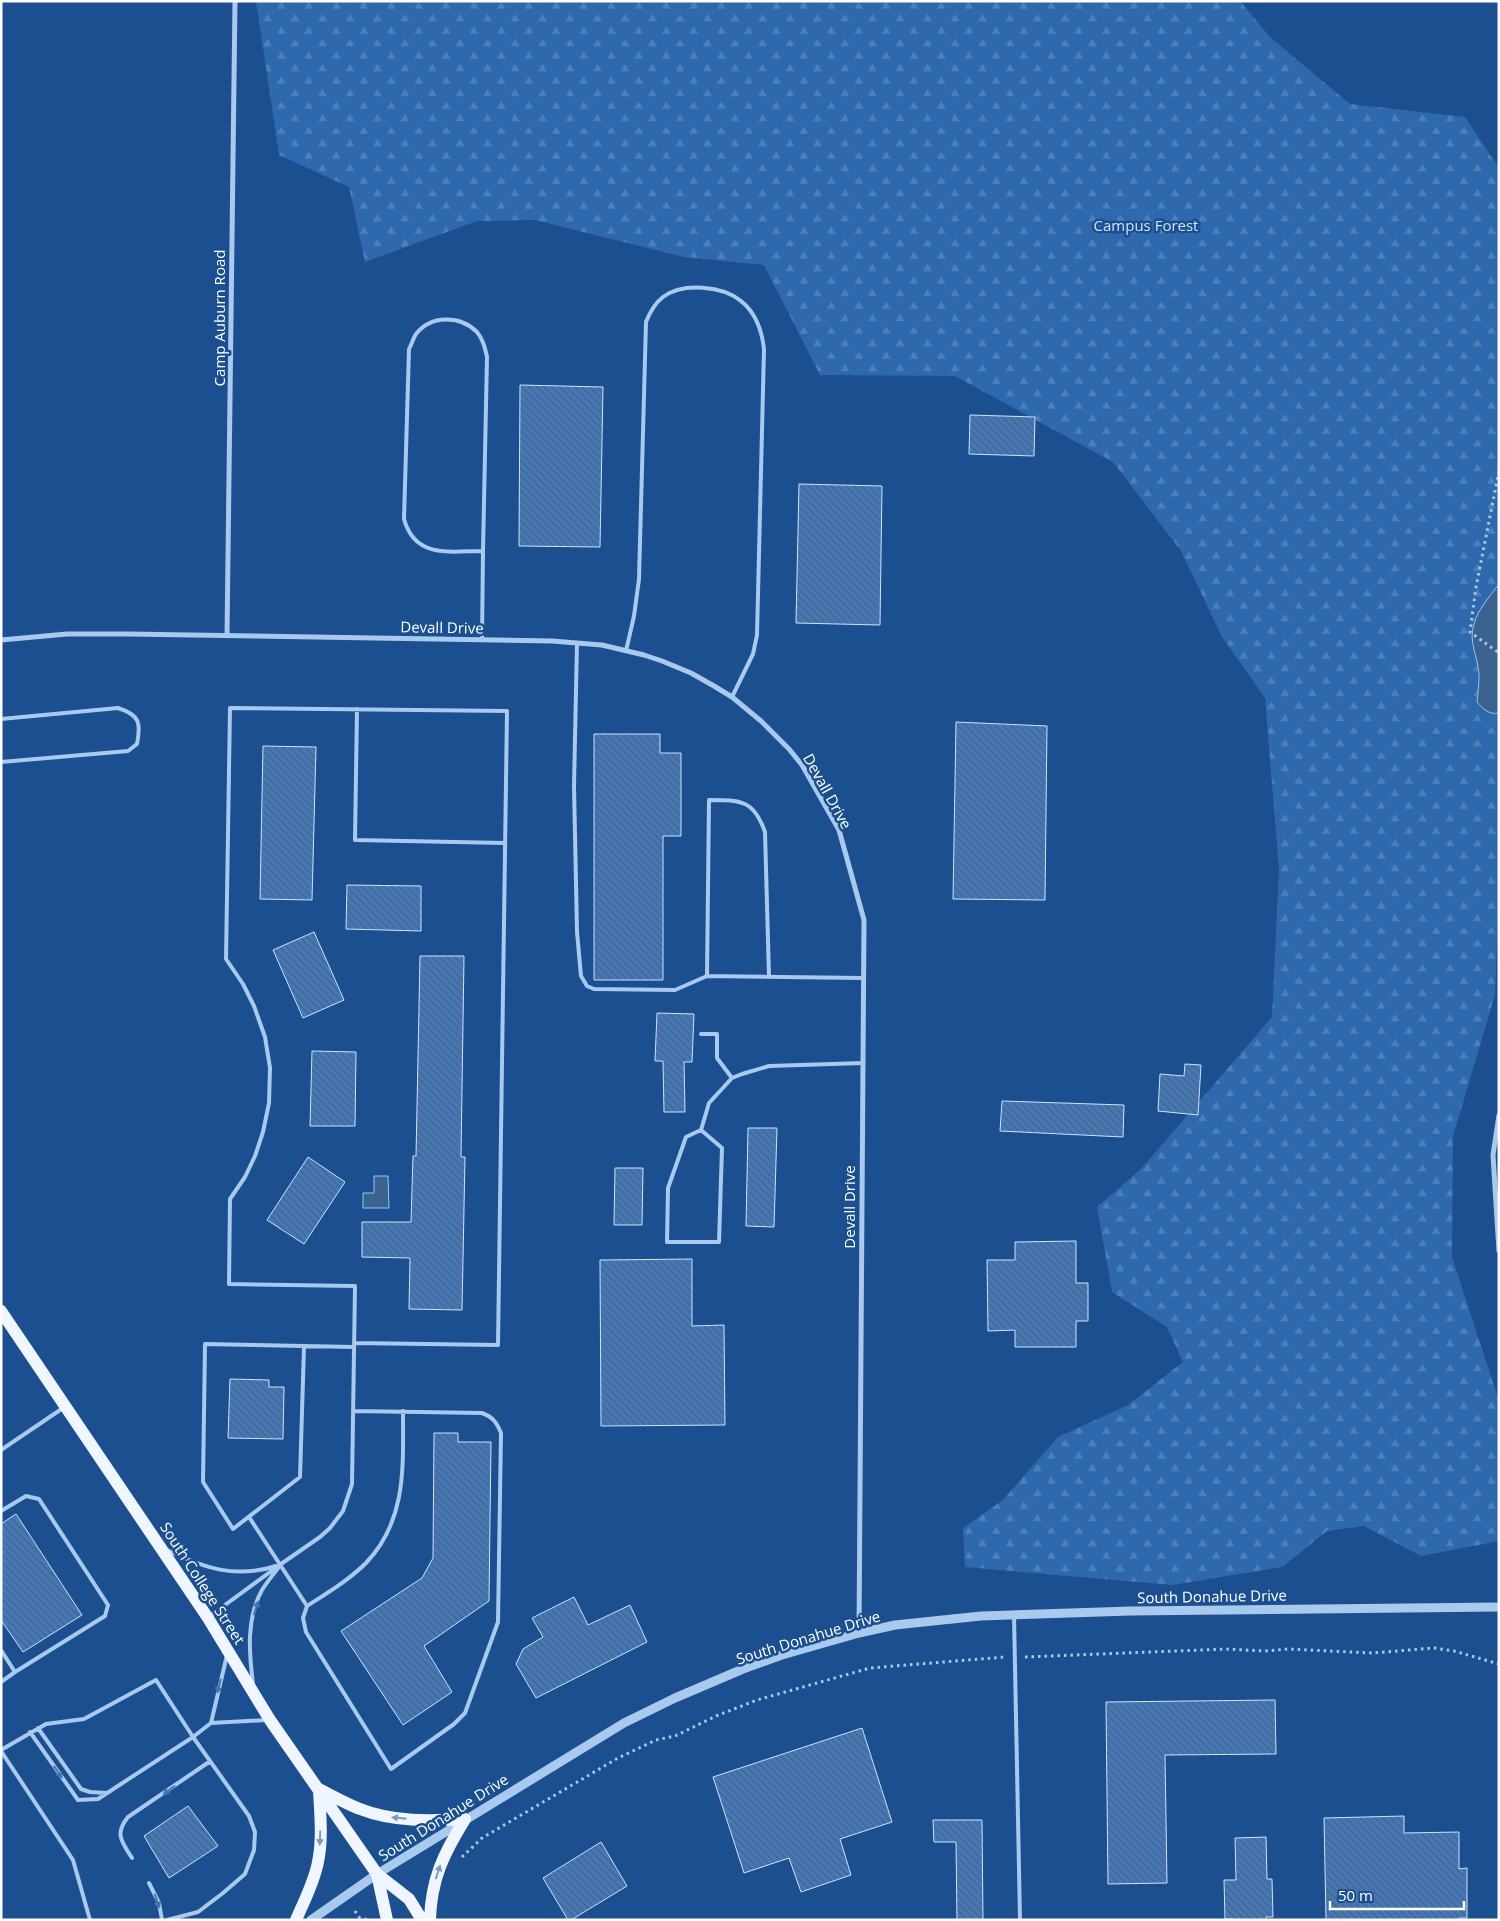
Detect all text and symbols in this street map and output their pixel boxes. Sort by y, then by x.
park label: Campus Forest [1094,215,1198,235]
street label: Camp Auburn Road [209,250,229,386]
street label: Devall Drive [400,616,484,638]
street label: Devall Drive [799,750,857,832]
street label: Devall Drive [839,1165,859,1249]
street label: South College Street [156,1518,250,1648]
street label: South Donahue Drive [1137,1585,1287,1607]
one-way arrow [252,1600,260,1615]
street label: South Donahue Drive [733,1606,883,1668]
one-way arrow [215,1679,223,1694]
one-way arrow [53,1765,63,1778]
street label: South Donahue Drive [374,1769,512,1865]
one-way arrow [162,1785,175,1794]
one-way arrow [391,1814,407,1822]
one-way arrow [316,1830,324,1846]
one-way arrow [434,1864,442,1879]
scale bar [1330,1878,1464,1910]
text: 50 m [1338,1885,1373,1905]
one-way arrow [154,1893,162,1908]

